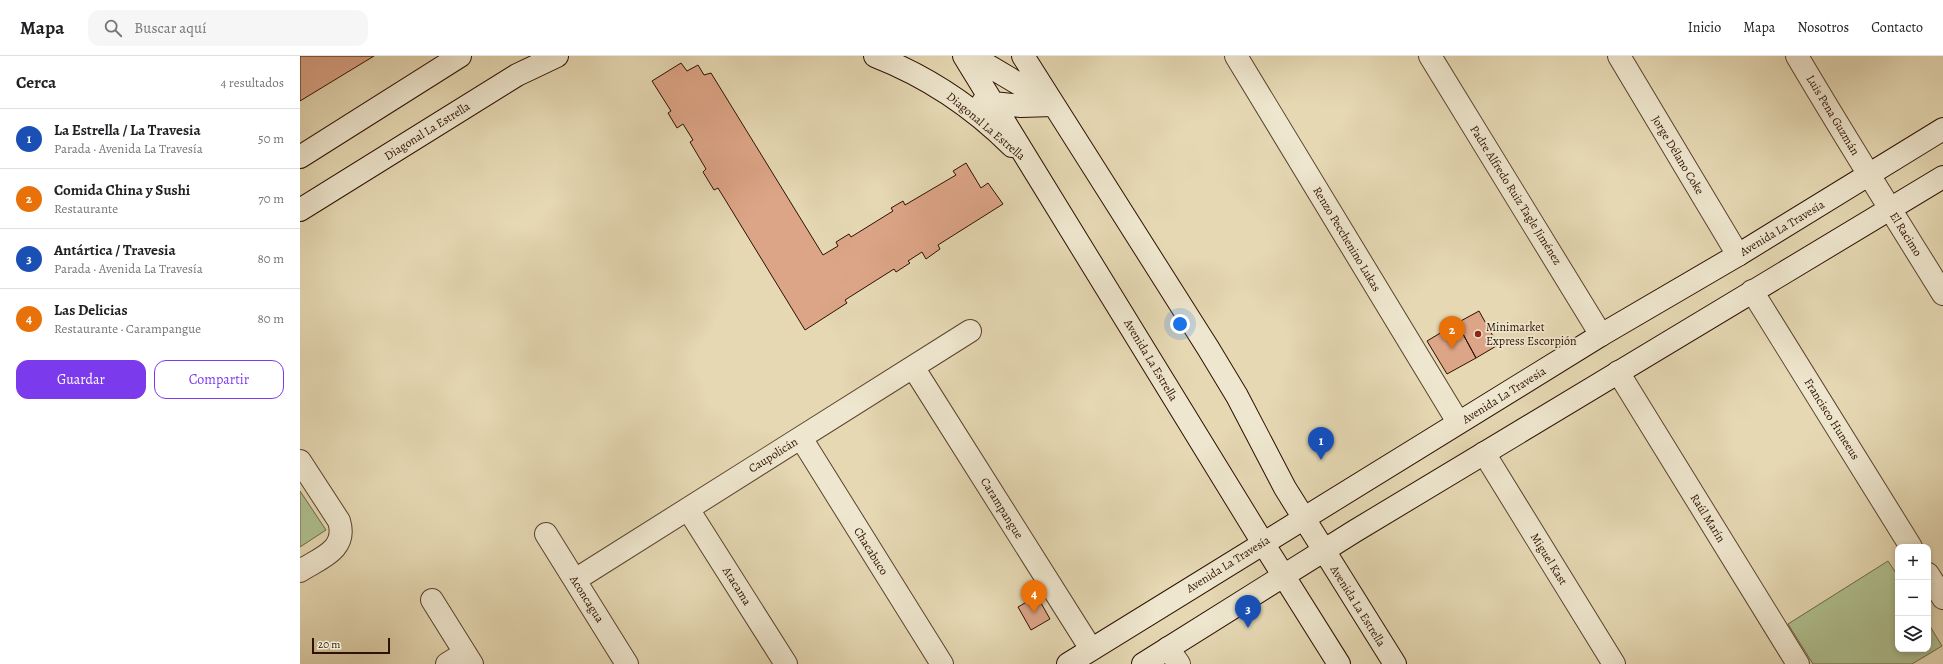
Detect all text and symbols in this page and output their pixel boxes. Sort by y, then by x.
search box [88,10,368,46]
text: Mapa [20,15,64,41]
icon: search [102,17,124,39]
text: Buscar aquí [134,18,206,38]
text: Inicio [1688,18,1721,37]
text: Mapa [1743,18,1775,37]
text: Nosotros [1797,18,1849,37]
text: Contacto [1871,18,1923,37]
text: Cerca [16,71,56,94]
street label: Luis Pena Guzmán [1803,72,1864,159]
text: 4 resultados [220,74,284,91]
street label: Diagonal La Estrella [943,88,1029,164]
street label: Diagonal La Estrella [381,98,473,164]
street label: Jorge Délano Coke [1648,113,1708,197]
text: La Estrella / La Travesia [54,120,201,140]
street label: Padre Alfredo Ruiz Tagle Jiménez [1466,122,1566,268]
text: 1 [27,130,31,147]
text: 50 m [258,130,284,147]
text: Parada · Avenida La Travesía [54,140,203,157]
text: Comida China y Sushi [54,180,190,200]
street label: Renzo Pecchenino Lukas [1309,184,1385,295]
text: 2 [26,190,32,207]
text: 70 m [258,190,284,207]
street label: Avenida La Travesía [1736,196,1828,260]
text: Restaurante [54,200,118,217]
street label: El Racimo [1886,209,1926,259]
text: Antártica / Travesia [54,240,176,260]
text: 3 [26,250,32,267]
text: 80 m [257,250,284,267]
text: Parada · Avenida La Travesía [54,260,203,277]
text: Las Delicias [54,300,128,320]
text: 4 [26,310,32,327]
text: 80 m [257,310,284,327]
your location [1170,314,1190,334]
street label: Avenida La Estrella [1120,315,1182,404]
pin: 2 [1439,316,1465,349]
place label: Minimarket Express Escorpión [1486,319,1577,349]
text: Restaurante · Carampangue [54,320,201,337]
marker: Minimarket Express Escorpión [1473,329,1483,339]
button: Guardar [16,360,146,399]
button: Compartir [154,360,284,399]
street label: Avenida La Travesía [1458,363,1549,428]
street label: Francisco Huneeus [1800,375,1864,463]
pin: 1 [1308,427,1334,460]
street label: Caupolicán [745,433,801,476]
street label: Carampangue [977,474,1027,542]
street label: Raúl Marín [1687,491,1729,546]
street label: Chacabuco [850,524,892,578]
street label: Miguel Kast [1527,530,1571,588]
street label: Avenida La Travesía [1182,532,1273,597]
map controls [1895,544,1931,652]
button: + [1895,544,1931,580]
street label: Avenida La Estrella [1326,562,1390,650]
street label: Atacama [718,563,755,609]
street label: Aconcagua [566,571,608,626]
pin: 4 [1021,580,1047,613]
button: − [1895,580,1931,616]
pin: 3 [1235,595,1261,628]
button: layers [1895,616,1931,652]
scale bar [312,636,390,655]
text: 20 m [318,637,340,652]

